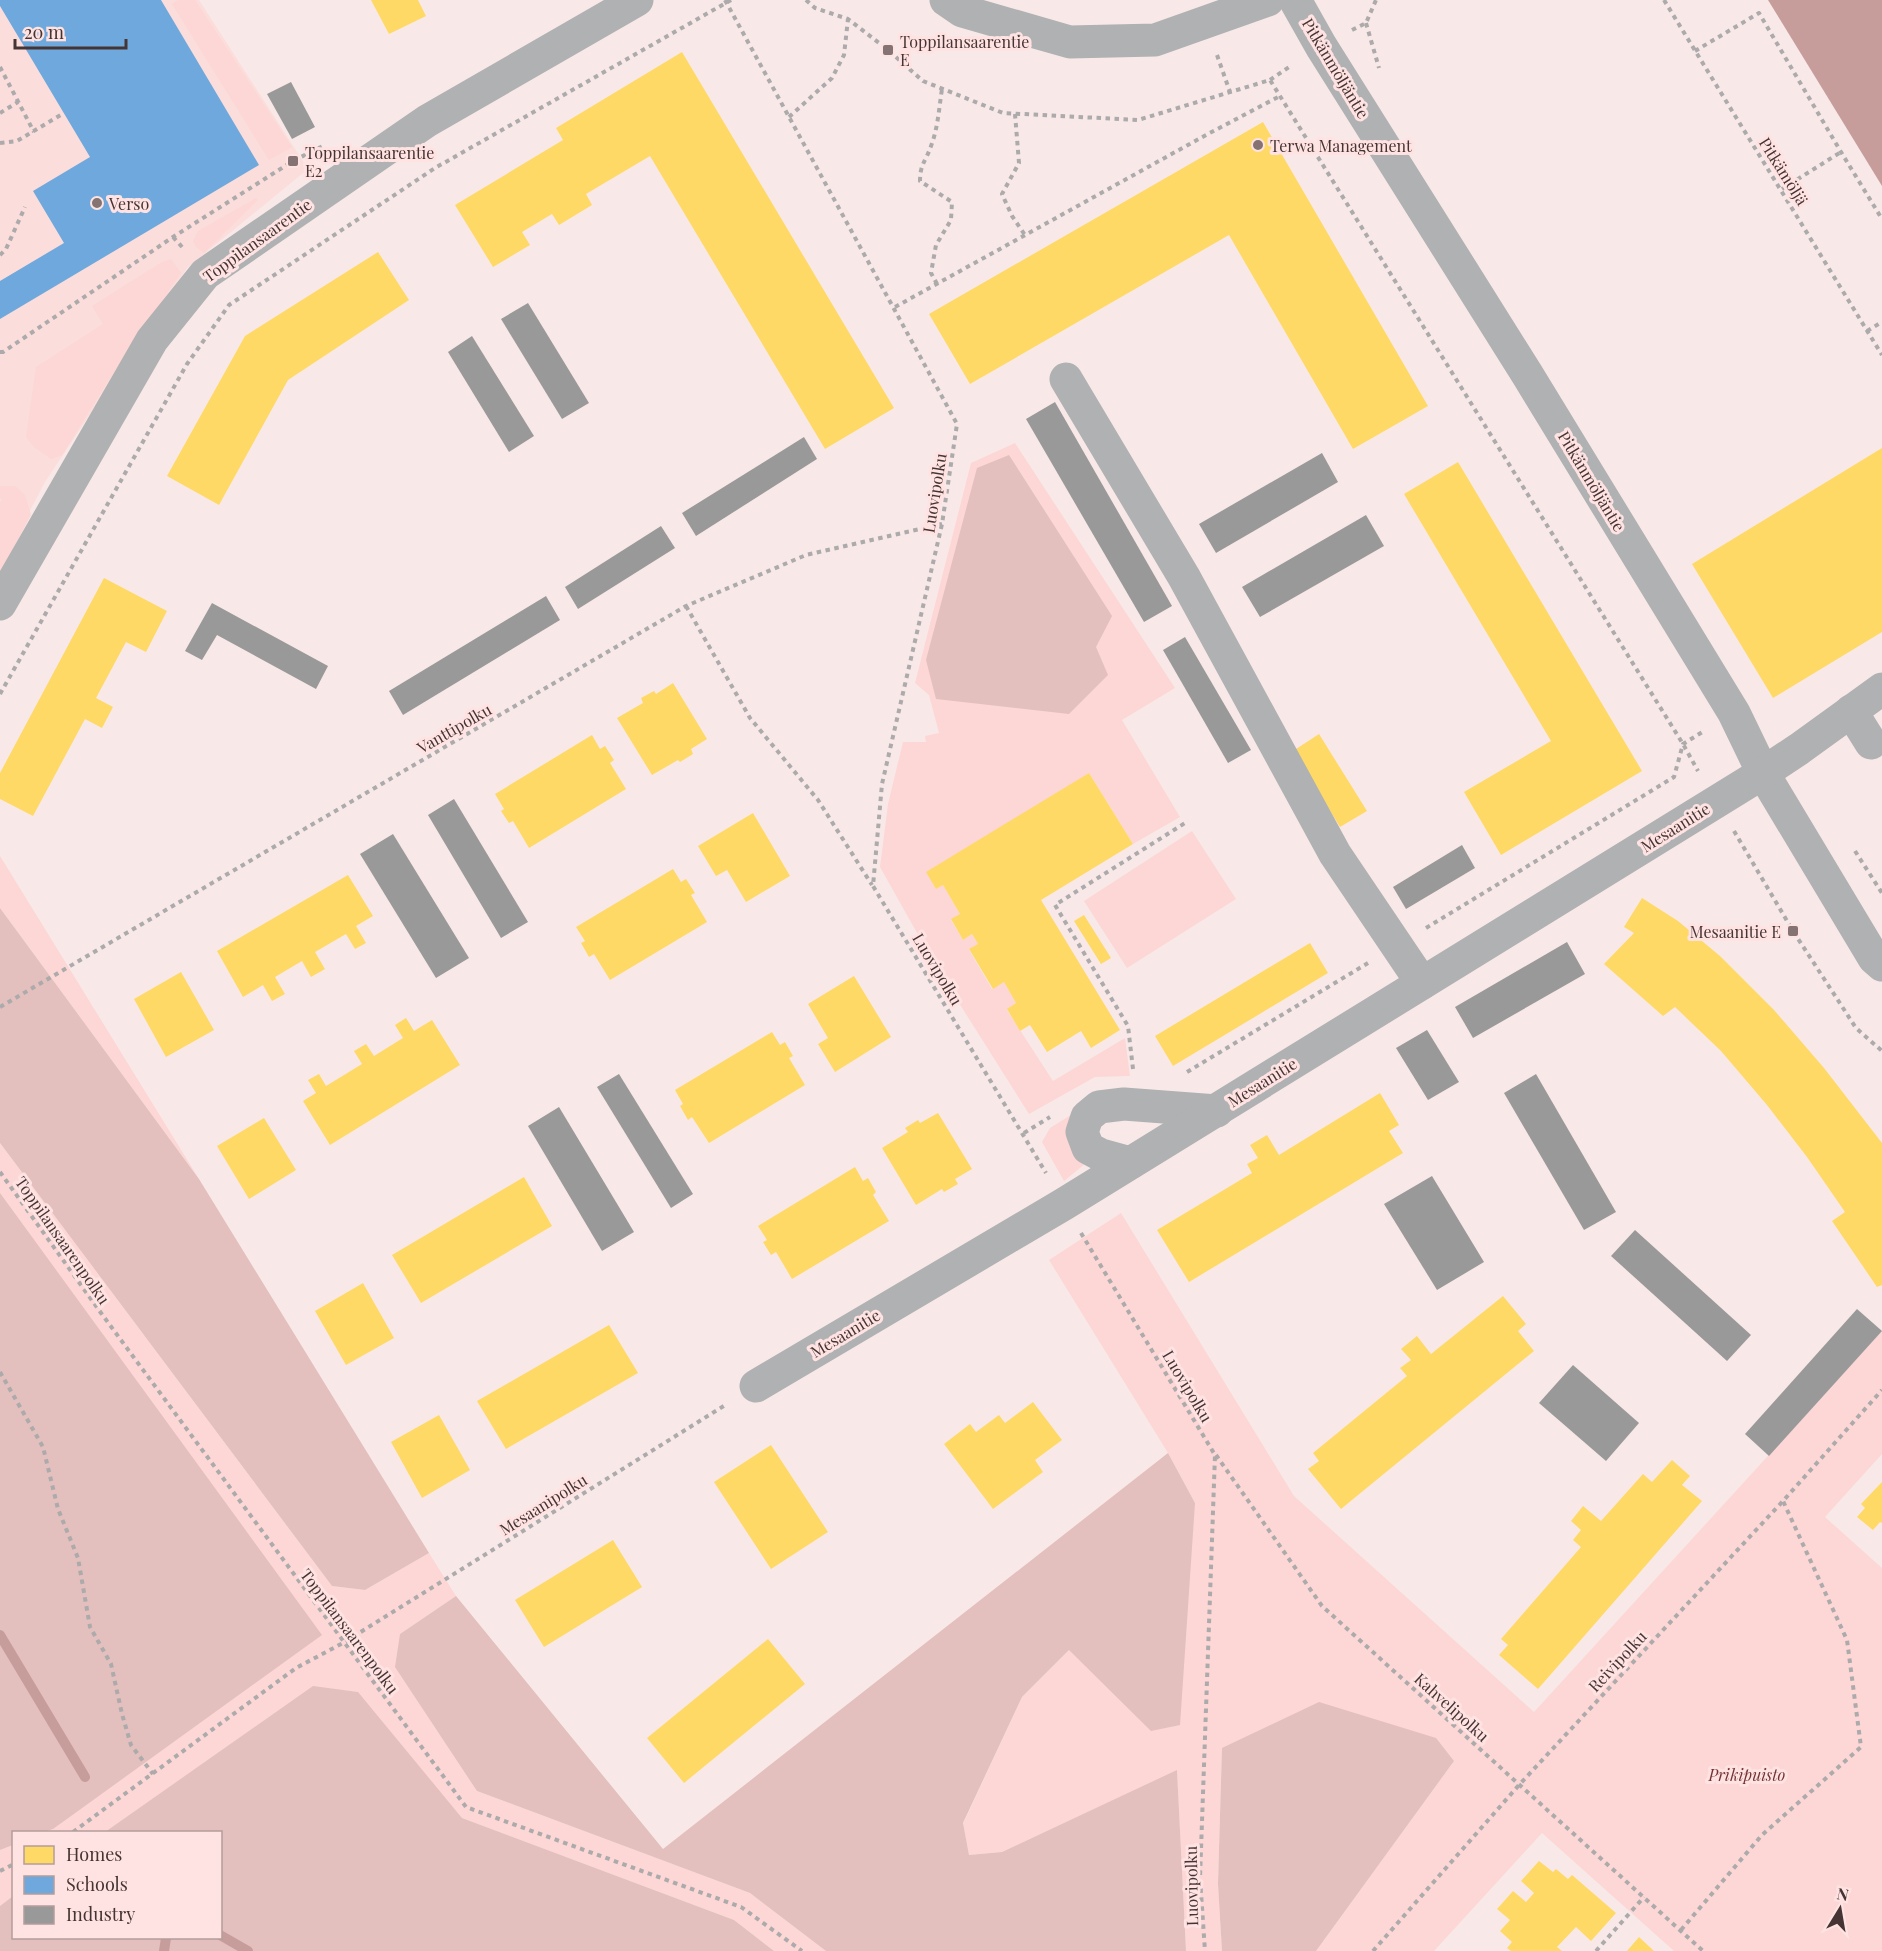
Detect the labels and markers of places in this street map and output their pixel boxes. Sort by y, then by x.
place label: Toppilansaarentie E [900,31,1029,70]
marker: Toppilansaarentie E [881,43,895,57]
place label: Terwa Management [1270,135,1412,156]
marker: Terwa Management [1251,138,1265,152]
place label: Toppilansaarentie E2 [305,142,434,181]
marker: Toppilansaarentie E2 [286,154,300,168]
place label: Verso [108,193,149,214]
marker: Verso [90,196,104,210]
place label: Mesaanitie E [1690,921,1781,942]
marker: Mesaanitie E [1786,924,1800,938]

